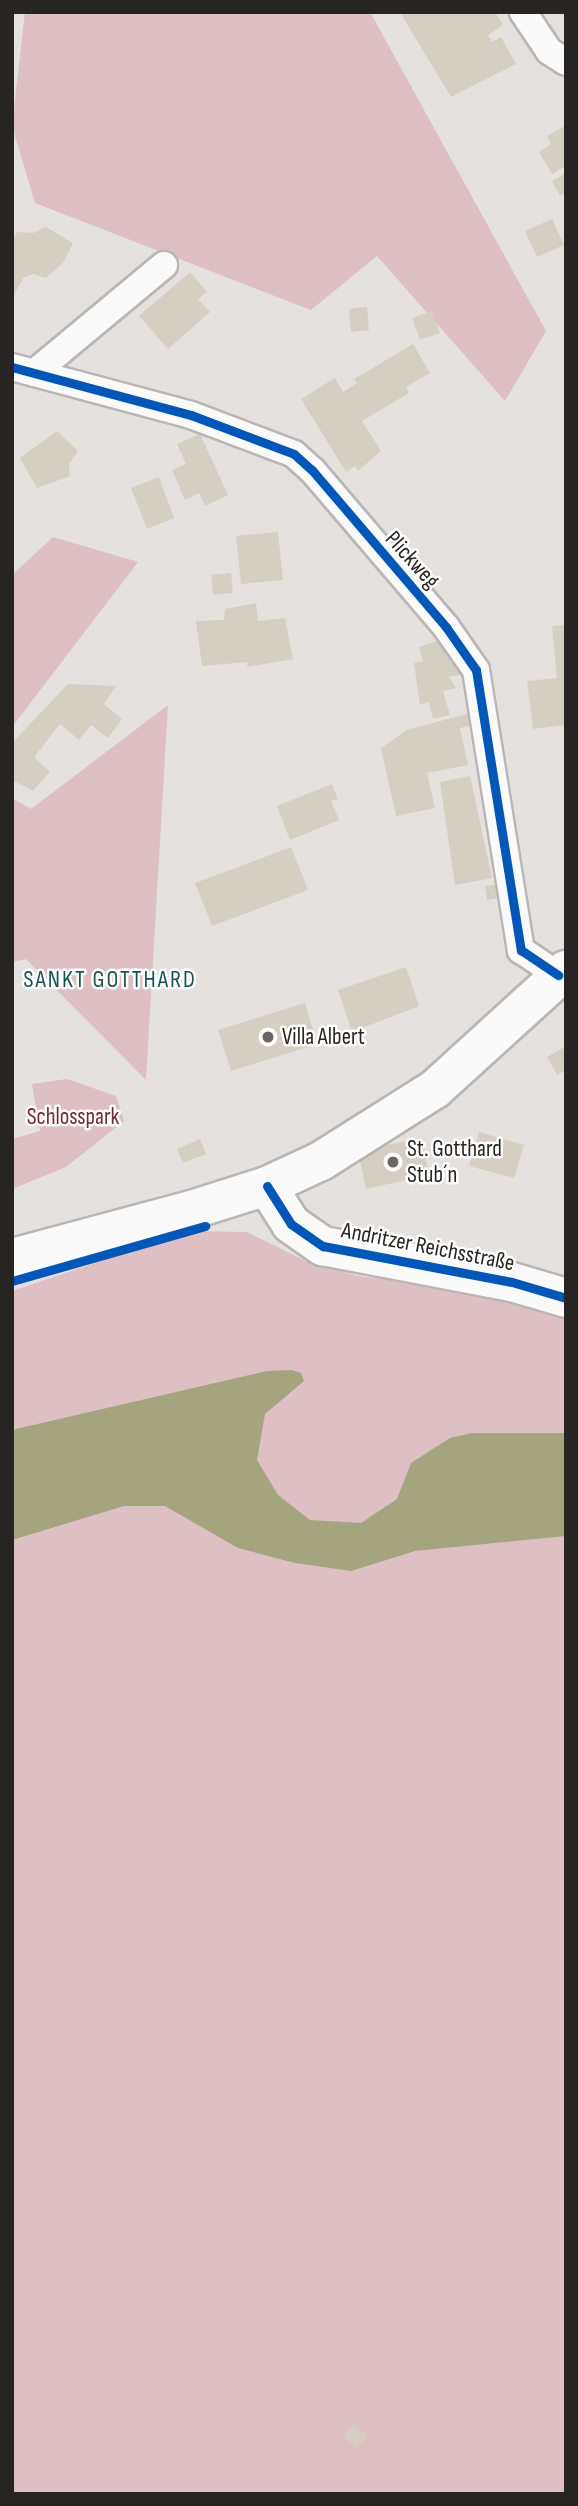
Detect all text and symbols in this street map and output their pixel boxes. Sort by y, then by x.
street label: Plickweg [379,525,445,595]
district label: SANKT GOTTHARD [25,966,195,994]
place label: Villa Albert [282,1023,365,1051]
marker: Villa Albert [260,1029,276,1045]
park label: Schlosspark [27,1103,119,1131]
place label: St. Gotthard Stub´n [407,1135,502,1189]
marker: St. Gotthard Stub´n [385,1154,401,1170]
street label: Andritzer Reichsstraße [339,1217,517,1277]

